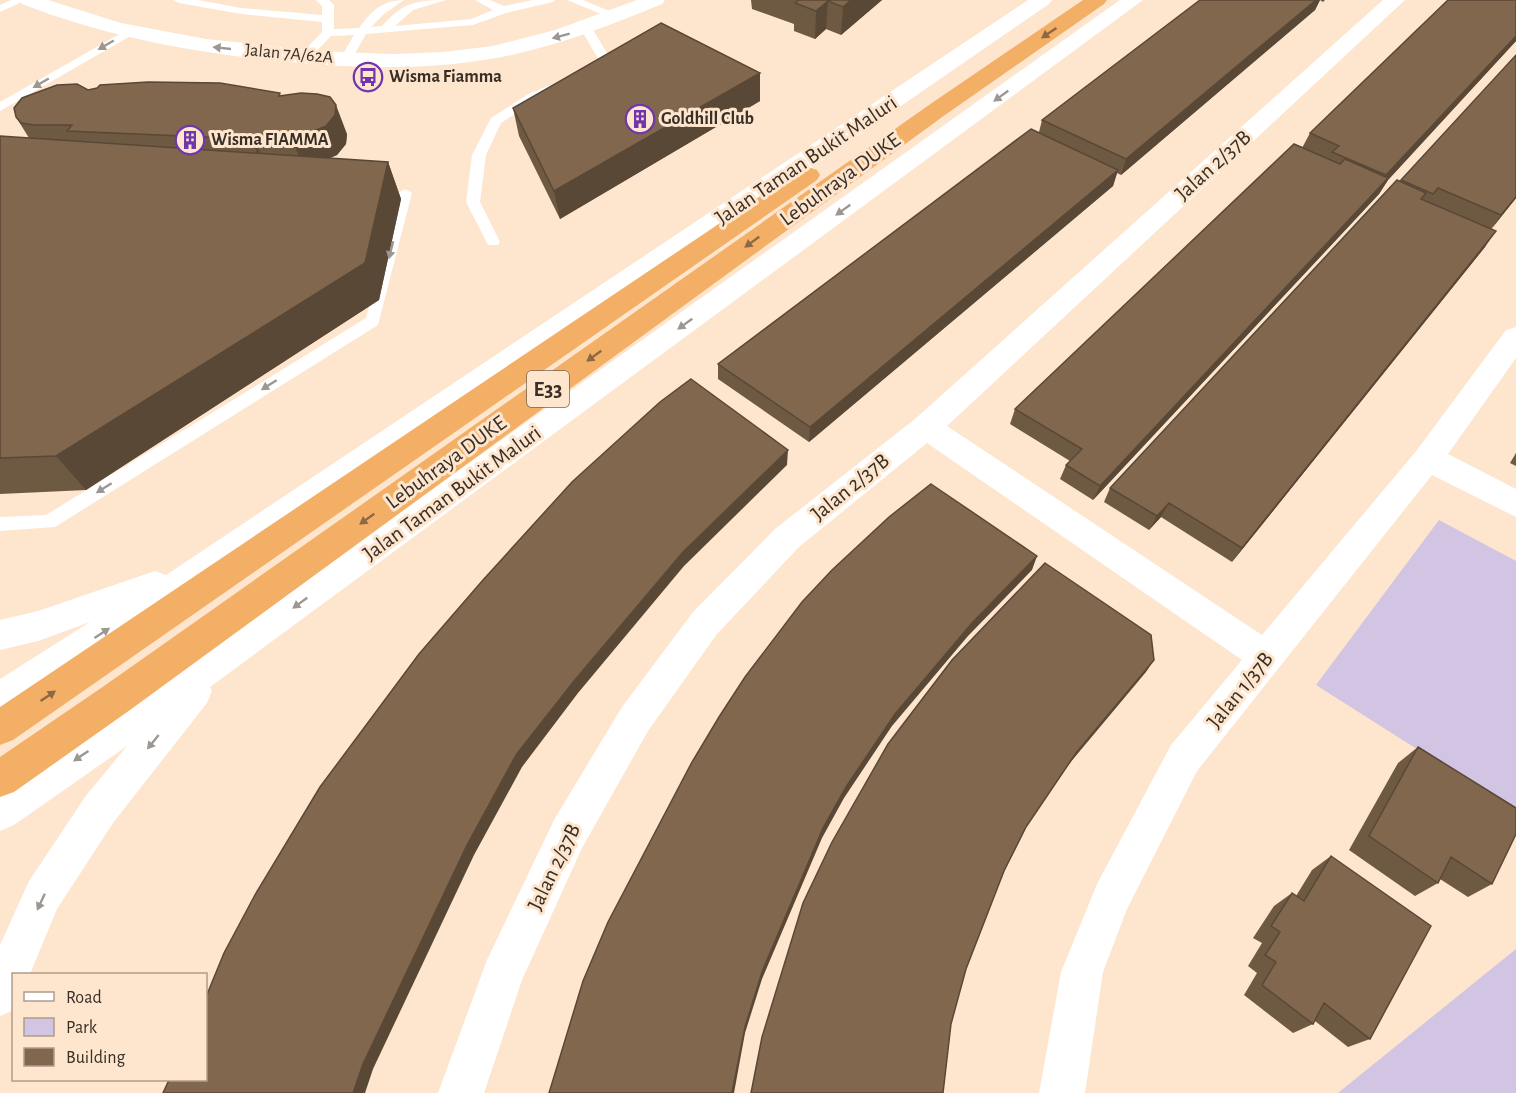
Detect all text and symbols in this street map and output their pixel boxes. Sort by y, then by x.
one-way arrow [1041,27,1057,39]
one-way arrow [552,32,570,41]
one-way arrow [98,40,114,51]
street label: Jalan 7A/62A [244,41,334,67]
one-way arrow [212,43,231,53]
bus stop icon: Wisma Fiamma [352,61,384,93]
place label: Wisma Fiamma [389,68,502,86]
one-way arrow [33,78,49,89]
one-way arrow [993,90,1009,102]
street label: Jalan Taman Bukit Maluri [711,91,901,229]
building icon: Goldhill Club [624,103,656,135]
place label: Goldhill Club [661,110,754,128]
building icon: Wisma FIAMMA [174,124,206,156]
street label: Jalan 2/37B [1171,126,1255,204]
street label: Lebuhraya DUKE [776,128,905,230]
place label: Wisma FIAMMA [211,131,329,149]
one-way arrow [835,204,851,216]
one-way arrow [744,236,760,248]
one-way arrow [385,241,395,259]
one-way arrow [677,318,693,330]
one-way arrow [586,350,602,362]
road number: E33 [527,371,569,407]
one-way arrow [261,380,278,391]
street label: Lebuhraya DUKE [382,411,511,513]
street label: Jalan Taman Bukit Maluri [359,421,545,565]
street label: Jalan 2/37B [807,449,893,525]
one-way arrow [96,483,112,494]
one-way arrow [359,513,375,524]
one-way arrow [292,596,307,608]
one-way arrow [94,628,111,639]
street label: Jalan 1/37B [1203,648,1277,732]
one-way arrow [40,690,57,701]
one-way arrow [146,734,159,750]
one-way arrow [73,750,89,762]
street label: Jalan 2/37B [524,820,584,914]
one-way arrow [36,893,45,910]
legend [12,973,207,1081]
text: Road [66,989,102,1007]
text: Park [66,1019,98,1037]
text: Building [66,1049,126,1067]

